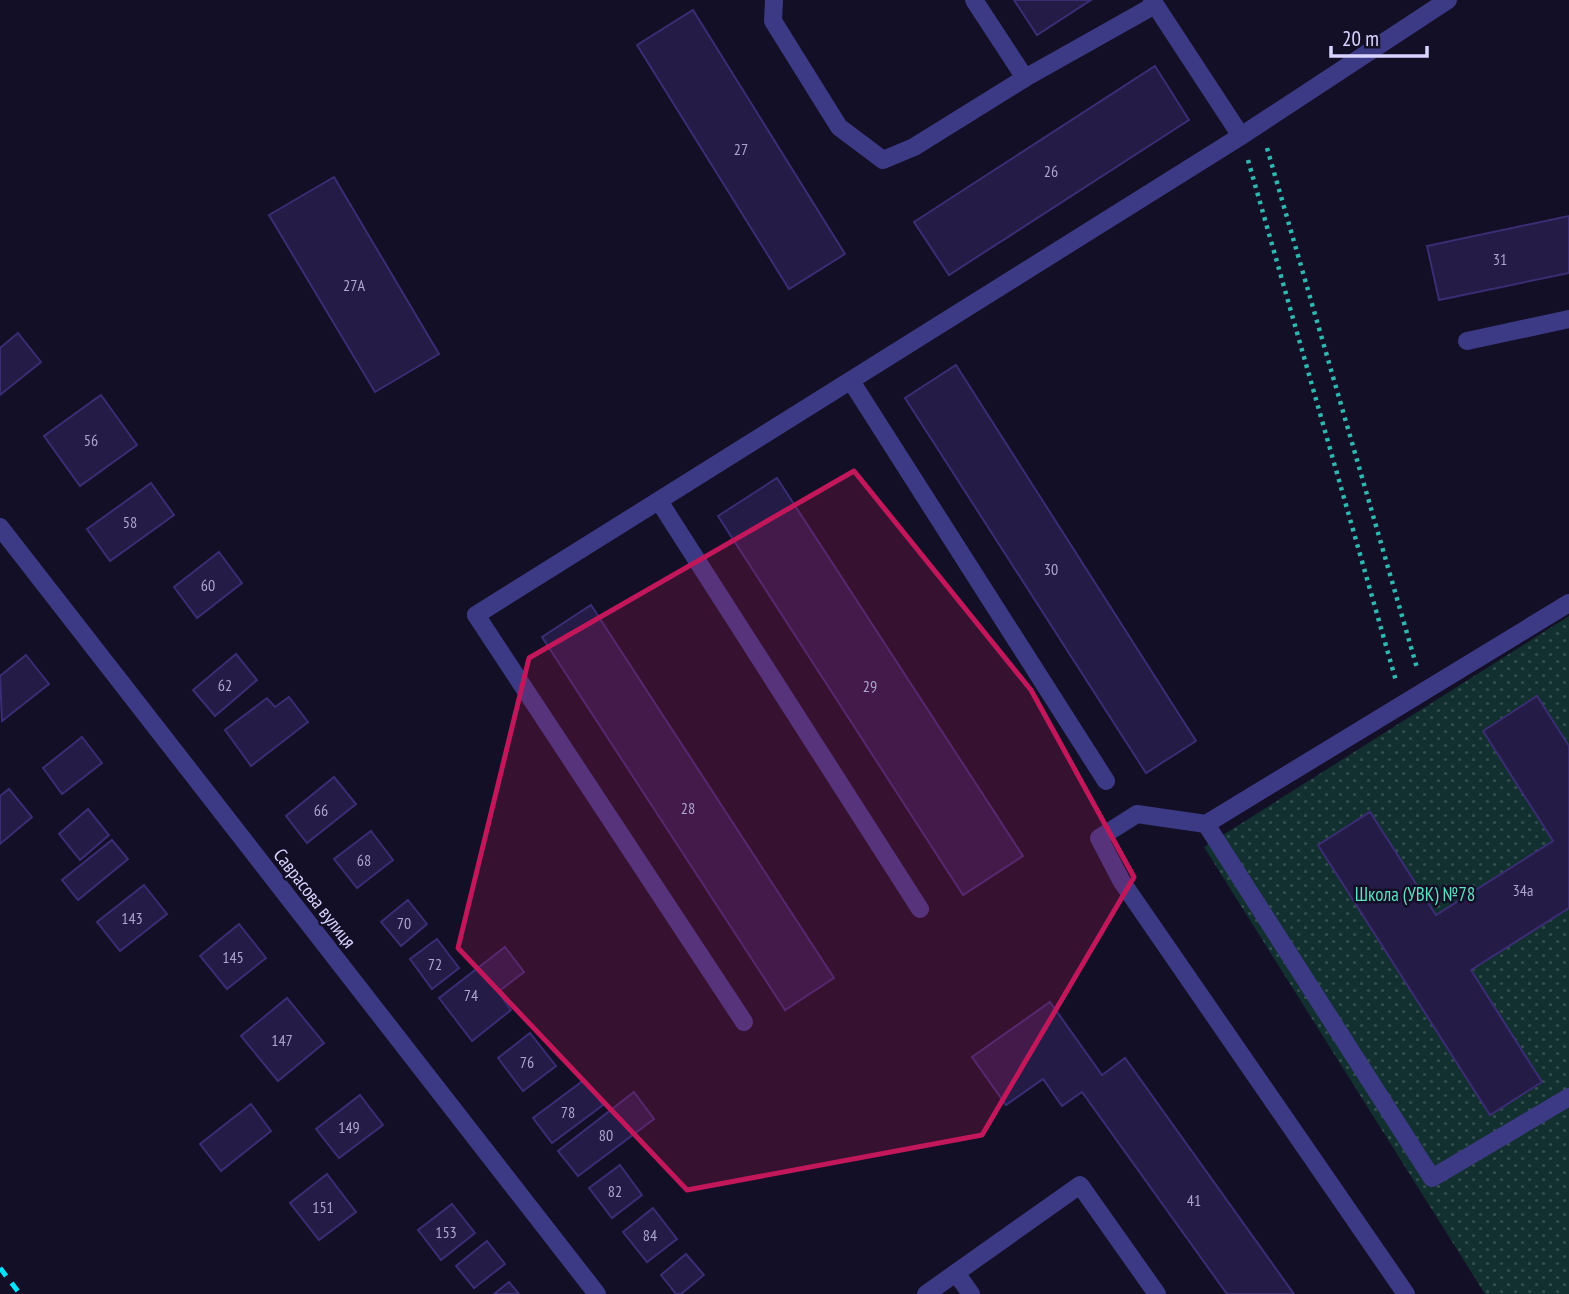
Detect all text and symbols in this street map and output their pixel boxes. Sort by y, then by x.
scale bar [1331,14,1427,58]
text: 20 m [1342,25,1379,52]
house number: 27 [734,139,748,159]
house number: 26 [1044,161,1058,181]
house number: 31 [1493,249,1507,269]
house number: 27А [343,275,365,295]
house number: 56 [84,430,98,450]
house number: 58 [123,512,137,532]
house number: 30 [1044,559,1058,579]
house number: 60 [201,575,215,595]
house number: 62 [218,675,232,695]
house number: 29 [863,676,877,696]
house number: 28 [681,798,695,818]
house number: 66 [314,800,328,820]
street label: Саврасова вулиця [269,843,361,953]
house number: 68 [357,850,371,870]
house number: 34а [1513,880,1533,900]
park label: Школа (УВК) №78 [1355,882,1475,906]
house number: 143 [121,908,143,928]
house number: 70 [397,913,411,933]
house number: 145 [222,947,244,967]
house number: 72 [428,954,442,974]
house number: 74 [464,985,478,1005]
house number: 147 [271,1030,293,1050]
house number: 76 [520,1052,534,1072]
house number: 78 [561,1102,575,1122]
house number: 149 [338,1117,360,1137]
house number: 80 [599,1125,613,1145]
house number: 82 [608,1181,622,1201]
house number: 41 [1187,1190,1201,1210]
house number: 151 [312,1197,334,1217]
house number: 153 [435,1222,457,1242]
house number: 84 [643,1225,657,1245]

